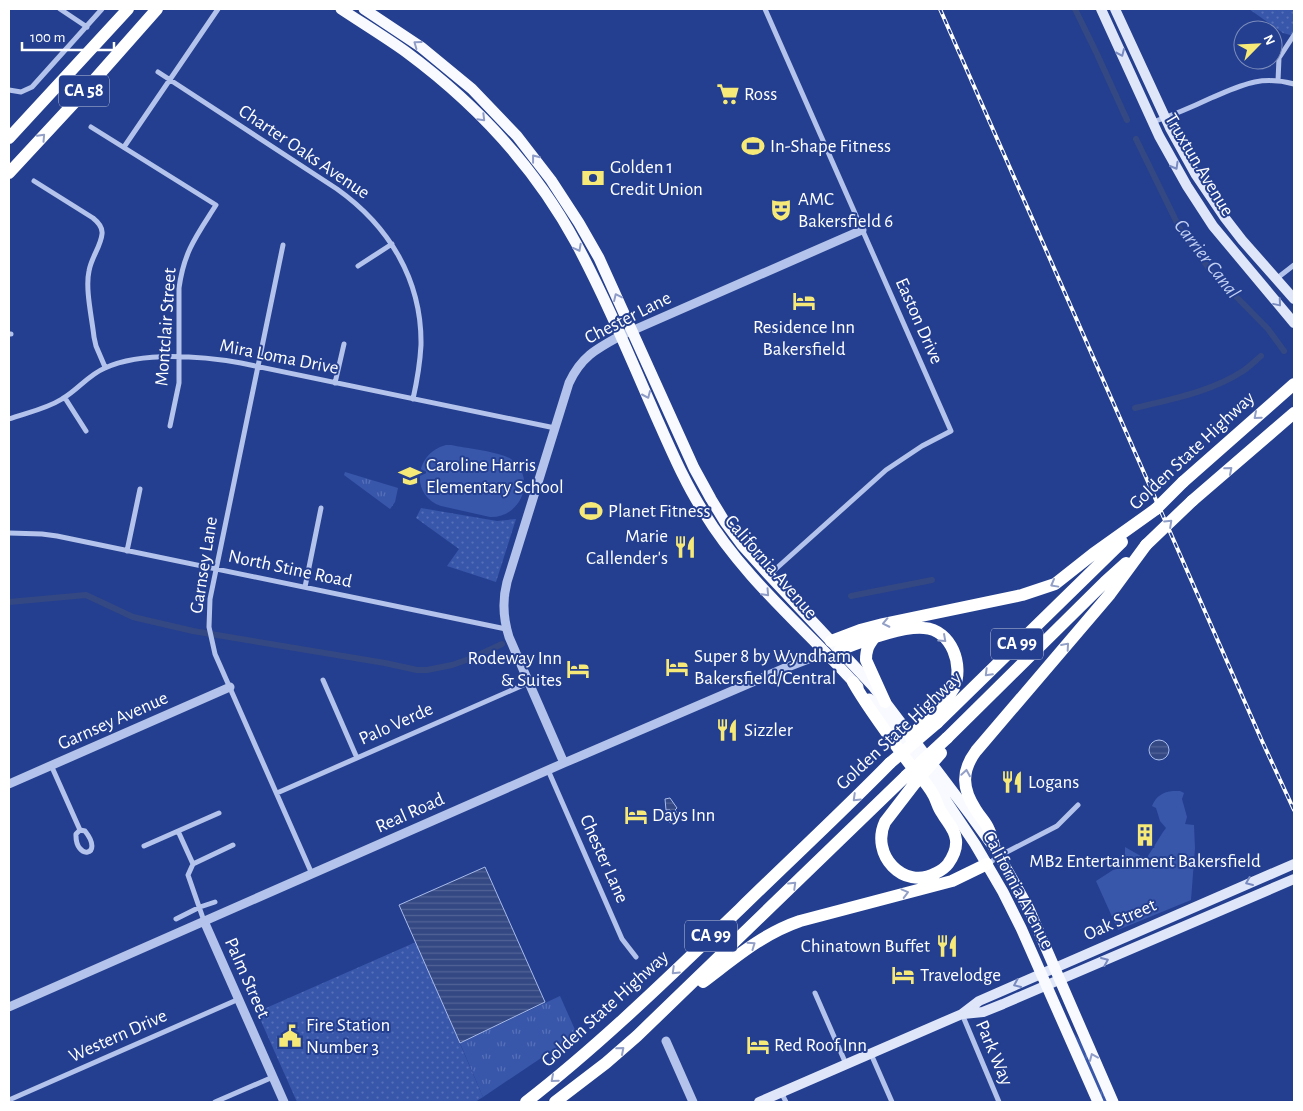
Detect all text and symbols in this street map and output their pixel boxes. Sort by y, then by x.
scale bar [22,20,115,52]
north arrow [1233,20,1283,70]
text: 100 m [30,30,65,45]
text: N [1261,33,1277,47]
one-way arrow [413,41,423,50]
one-way arrow [1115,48,1126,57]
road number: CA 58 [59,76,109,106]
supermarket icon: Ross [715,81,741,107]
place label: Ross [744,85,777,104]
street label: Charter Oaks Avenue [235,101,373,203]
street label: Truxtun Avenue [1161,110,1237,220]
one-way arrow [476,112,485,121]
one-way arrow [36,133,45,142]
sports icon: In-Shape Fitness [740,133,766,159]
place label: In-Shape Fitness [770,137,891,156]
one-way arrow [531,154,540,163]
place label: Golden 1 Credit Union [610,158,703,199]
one-way arrow [1169,161,1179,170]
bank icon: Golden 1 Credit Union [580,165,606,191]
place label: AMC Bakersfield 6 [798,190,893,231]
theatre icon: AMC Bakersfield 6 [768,197,794,223]
water label: Carrier Canal [1170,216,1244,302]
one-way arrow [572,243,582,252]
street label: Montclair Street [152,267,180,387]
street label: Easton Drive [892,275,946,367]
street label: Chester Lane [582,288,674,348]
hotel icon: Residence Inn Bakersfield [791,288,817,314]
one-way arrow [613,293,623,302]
one-way arrow [1272,298,1281,307]
place label: Residence Inn Bakersfield [753,318,855,359]
street label: Mira Loma Drive [218,336,340,378]
street label: Golden State Highway [1126,388,1258,514]
one-way arrow [640,390,651,399]
one-way arrow [1254,410,1263,419]
place label: Caroline Harris Elementary School [426,456,564,497]
school or university icon: Caroline Harris Elementary School [397,463,423,489]
one-way arrow [1223,467,1232,475]
sports icon: Planet Fitness [578,498,604,524]
place label: Planet Fitness [608,502,710,521]
street label: California Avenue [721,512,821,622]
street label: Garnsey Lane [187,515,221,615]
one-way arrow [1163,520,1172,529]
place label: Marie Callender's [586,527,668,568]
restaurant icon: Marie Callender's [672,534,698,560]
street label: North Stine Road [226,547,354,591]
one-way arrow [1051,577,1060,587]
one-way arrow [760,587,769,596]
one-way arrow [881,618,890,628]
road number: CA 99 [991,629,1043,660]
one-way arrow [938,633,947,642]
one-way arrow [1060,643,1069,652]
place label: Super 8 by Wyndham Bakersfield/Central [694,647,851,688]
place label: Rodeway Inn & Suites [468,649,562,690]
hotel icon: Super 8 by Wyndham Bakersfield/Central [664,654,690,680]
hotel icon: Rodeway Inn & Suites [565,656,591,682]
one-way arrow [985,667,994,676]
street label: Golden State Highway [833,668,965,794]
street label: Garnsey Avenue [55,688,171,754]
street label: Palo Verde [356,699,436,749]
restaurant icon: Sizzler [714,717,740,743]
place label: Sizzler [744,721,793,740]
one-way arrow [960,769,971,777]
restaurant icon: Logans [999,769,1025,795]
place label: Logans [1028,773,1079,792]
street label: Real Road [373,789,447,837]
one-way arrow [853,792,862,801]
hotel icon: Days Inn [623,802,649,828]
place label: Days Inn [652,806,715,825]
street label: Chester Lane [576,812,632,906]
building icon: MB2 Entertainment Bakersfield [1132,822,1158,848]
street label: California Avenue [979,828,1057,952]
place label: MB2 Entertainment Bakersfield [1029,852,1261,871]
one-way arrow [1245,876,1254,887]
one-way arrow [787,882,796,891]
one-way arrow [901,889,909,899]
street label: Oak Street [1081,896,1159,944]
road number: CA 99 [685,920,737,951]
restaurant icon: Chinatown Buffet [934,933,960,959]
street label: Palm Street [221,935,273,1021]
place label: Chinatown Buffet [801,937,930,956]
one-way arrow [746,942,756,951]
street label: Golden State Highway [538,947,672,1071]
one-way arrow [1100,957,1109,967]
hotel icon: Travelodge [890,962,916,988]
one-way arrow [672,965,681,974]
place label: Travelodge [920,966,1001,985]
one-way arrow [1013,978,1022,988]
street label: Western Drive [66,1006,170,1066]
place label: Fire Station Number 3 [306,1016,390,1057]
street label: Park Way [972,1018,1016,1088]
public building icon: Fire Station Number 3 [277,1023,303,1049]
hotel icon: Red Roof Inn [745,1032,771,1058]
place label: Red Roof Inn [774,1036,867,1055]
one-way arrow [615,1047,624,1056]
one-way arrow [1089,1053,1100,1062]
one-way arrow [551,1073,560,1082]

